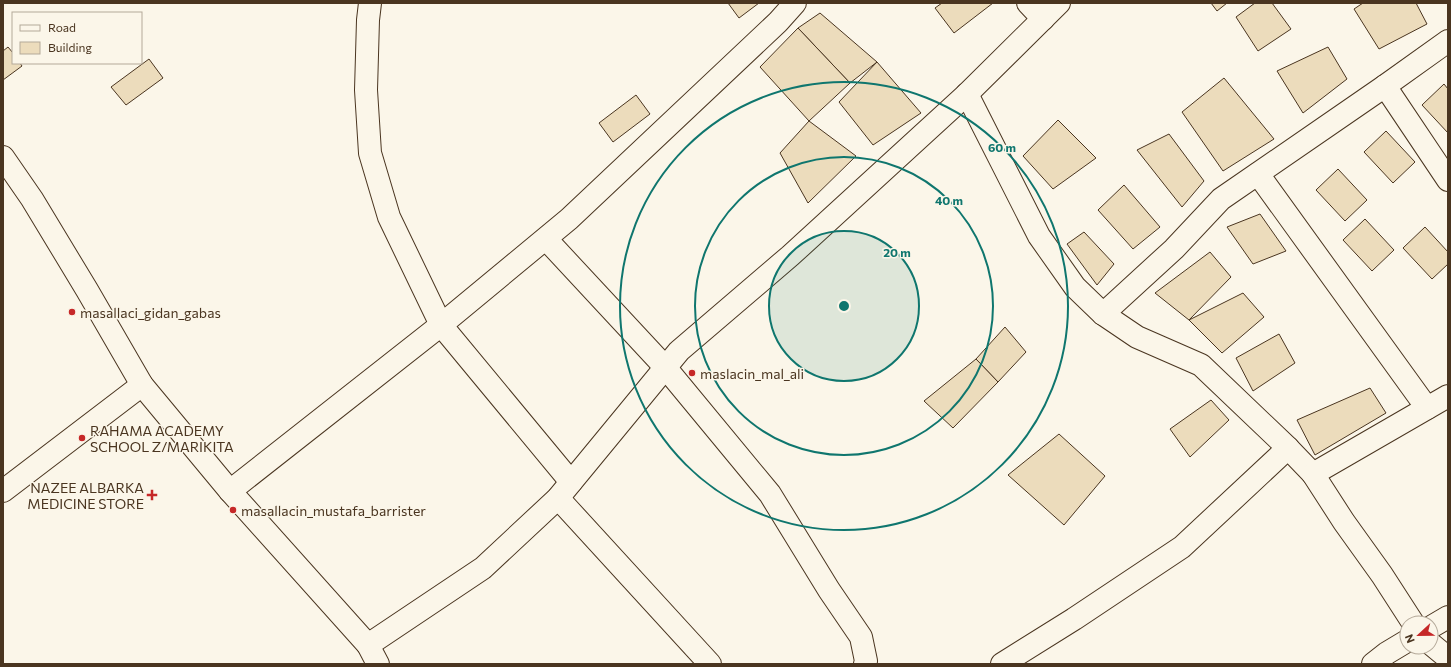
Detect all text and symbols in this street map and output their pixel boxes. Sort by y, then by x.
legend [12,12,142,64]
text: Road [48,20,76,34]
text: Building [48,40,92,54]
text: 60 m [988,140,1016,154]
text: 40 m [935,193,963,207]
text: 20 m [883,245,911,259]
centre of rings [837,299,851,313]
place label: masallaci_gidan_gabas [80,304,221,321]
marker: masallaci_gidan_gabas [67,307,77,317]
place label: maslacin_mal_ali [700,365,804,382]
marker: maslacin_mal_ali [687,368,697,378]
place label: RAHAMA ACADEMY SCHOOL Z/MARIKITA [90,422,234,455]
marker: RAHAMA ACADEMY SCHOOL Z/MARIKITA [77,433,87,443]
place label: NAZEE ALBARKA MEDICINE STORE [27,479,144,512]
marker: NAZEE ALBARKA MEDICINE STORE [147,490,157,500]
place label: masallacin_mustafa_barrister [241,502,426,519]
marker: masallacin_mustafa_barrister [228,505,238,515]
north arrow [1399,615,1439,655]
text: N [1402,633,1417,645]

